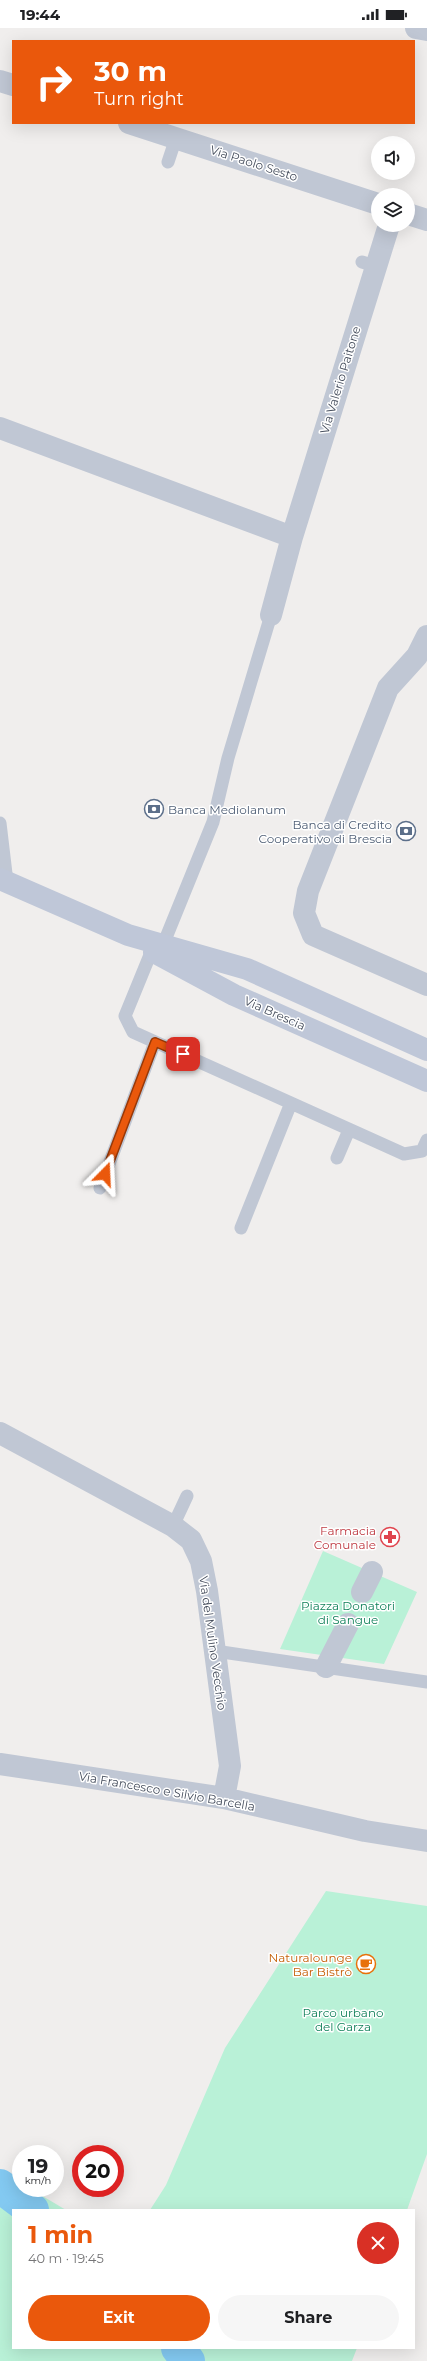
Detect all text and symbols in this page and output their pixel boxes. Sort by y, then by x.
text: 19:44 [20,5,60,24]
text: 30 m [94,54,167,88]
icon: right [28,56,80,108]
text: Turn right [94,88,184,110]
map controls [371,136,415,232]
button: sound [371,136,415,180]
street label: Via Paolo Sesto [208,142,300,184]
button: layers [371,188,415,232]
street label: Via Valerio Paitone [317,324,363,436]
bank icon: Banca Mediolanum [143,798,165,820]
place label: Banca Mediolanum [168,802,286,817]
place label: Banca di Credito Cooperativo di Brescia [259,817,392,846]
bank icon: Banca di Credito Cooperativo di Brescia [395,820,417,842]
street label: Via Brescia [242,993,308,1033]
pin [166,1037,200,1071]
icon: arrive [172,1043,194,1065]
position arrow [84,1153,126,1195]
place label: Farmacia Comunale [314,1523,376,1552]
pharmacy icon: Farmacia Comunale [379,1526,401,1548]
street label: Via del Mulino Vecchio [196,1575,230,1711]
park label: Piazza Donatori di Sangue [301,1598,395,1627]
street label: Via Francesco e Silvio Barcella [78,1768,256,1814]
place label: Naturalounge Bar Bistrò [268,1950,352,1979]
cafe icon: Naturalounge Bar Bistrò [355,1953,377,1975]
park label: Parco urbano del Garza [302,2005,384,2034]
speed limit sign: 20 [72,2145,124,2197]
text: 19 [28,2154,48,2178]
text: km/h [25,2174,51,2187]
text: 1 min [28,2220,93,2249]
button: close [357,2222,399,2264]
text: 40 m · 19:45 [28,2250,104,2266]
button: Exit [28,2295,210,2341]
button: Share [218,2295,399,2341]

